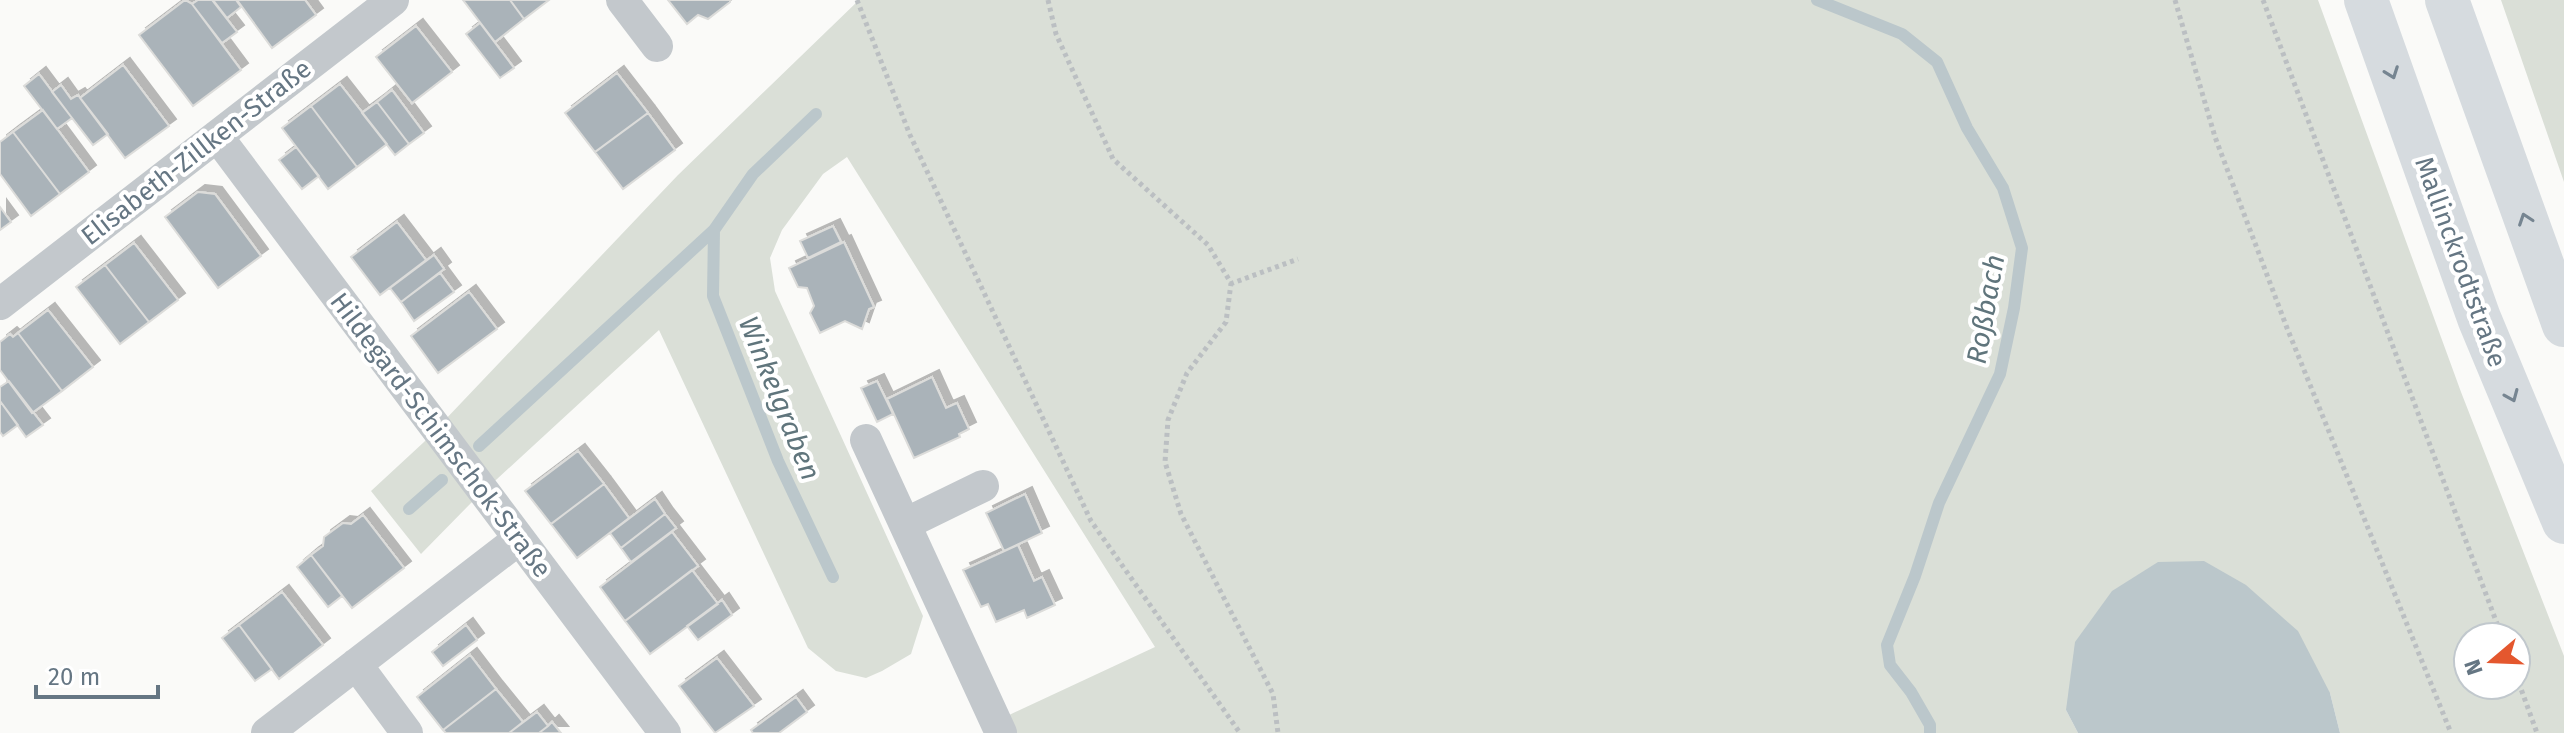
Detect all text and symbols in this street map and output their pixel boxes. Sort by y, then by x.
street label: Elisabeth-Zillken-Straße [75,53,317,252]
one-way arrow [2382,66,2399,80]
street label: Mallinckrodtstraße [2408,153,2513,372]
one-way arrow [2518,213,2534,227]
water label: Roßbach [1960,252,2011,366]
street label: Hildegard-Schimschok-Straße [323,287,558,584]
water label: Winkelgraben [732,312,827,485]
one-way arrow [2502,388,2518,402]
north arrow [2452,621,2532,701]
scale bar [36,649,158,699]
text: N [2458,656,2489,679]
text: 20 m [48,663,100,691]

